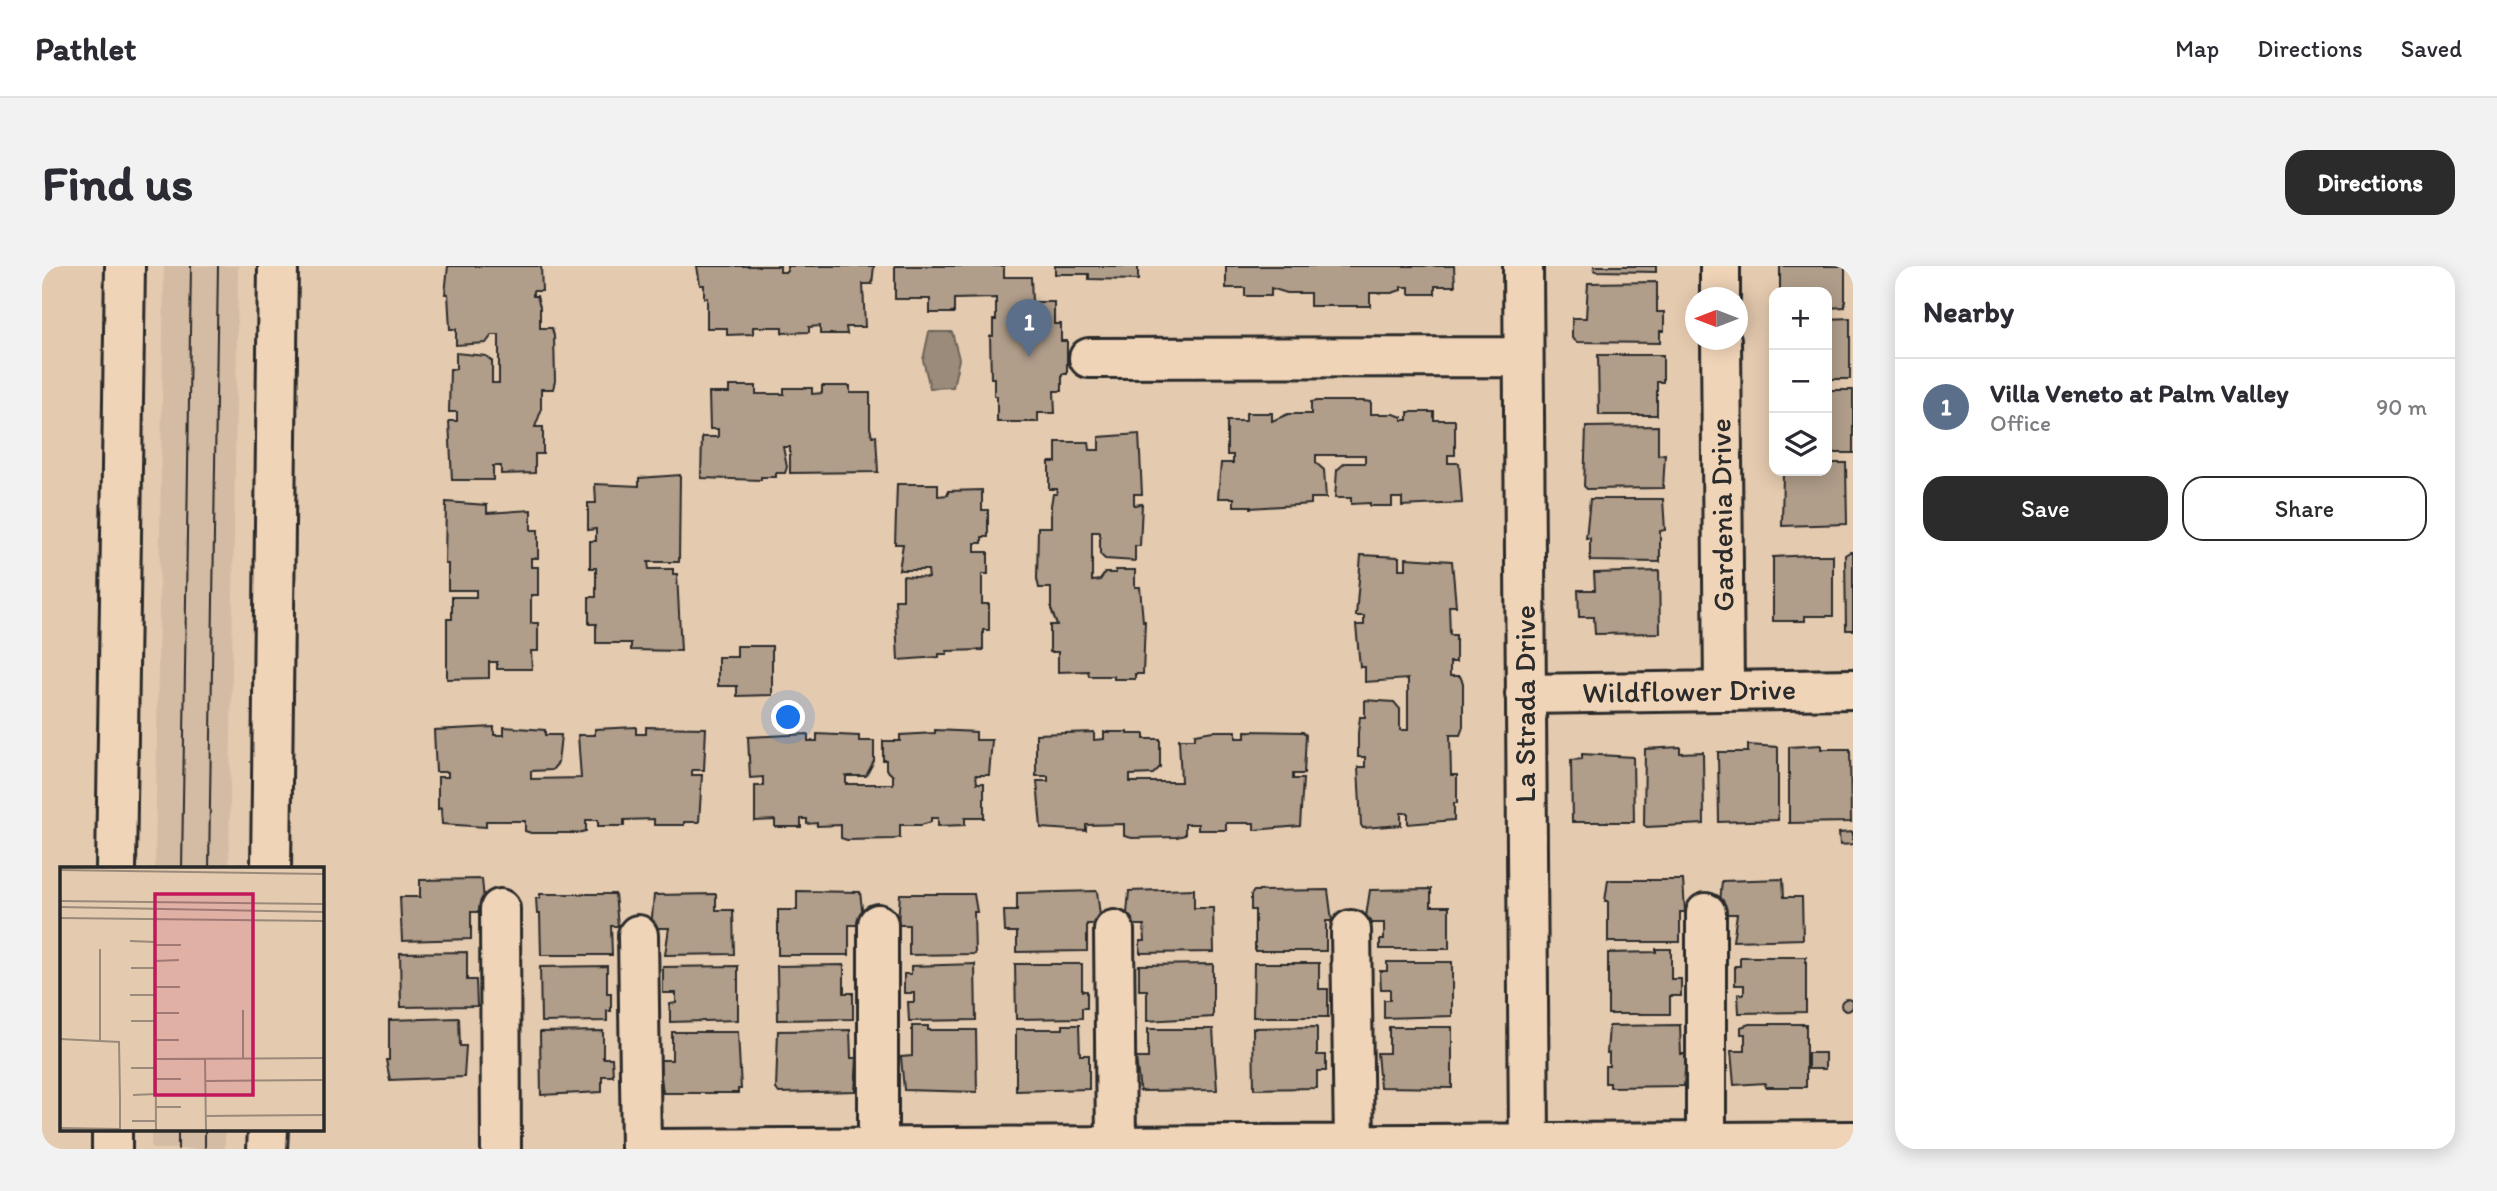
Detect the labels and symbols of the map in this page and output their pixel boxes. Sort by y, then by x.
north arrow [1685,287,1748,350]
pin: 1 [1006,299,1052,357]
street label: Gardenia Drive [1701,418,1742,612]
street label: La Strada Drive [1506,605,1543,803]
street label: Wildflower Drive [1582,670,1796,711]
your location [771,700,805,734]
inset map [60,867,324,1132]

